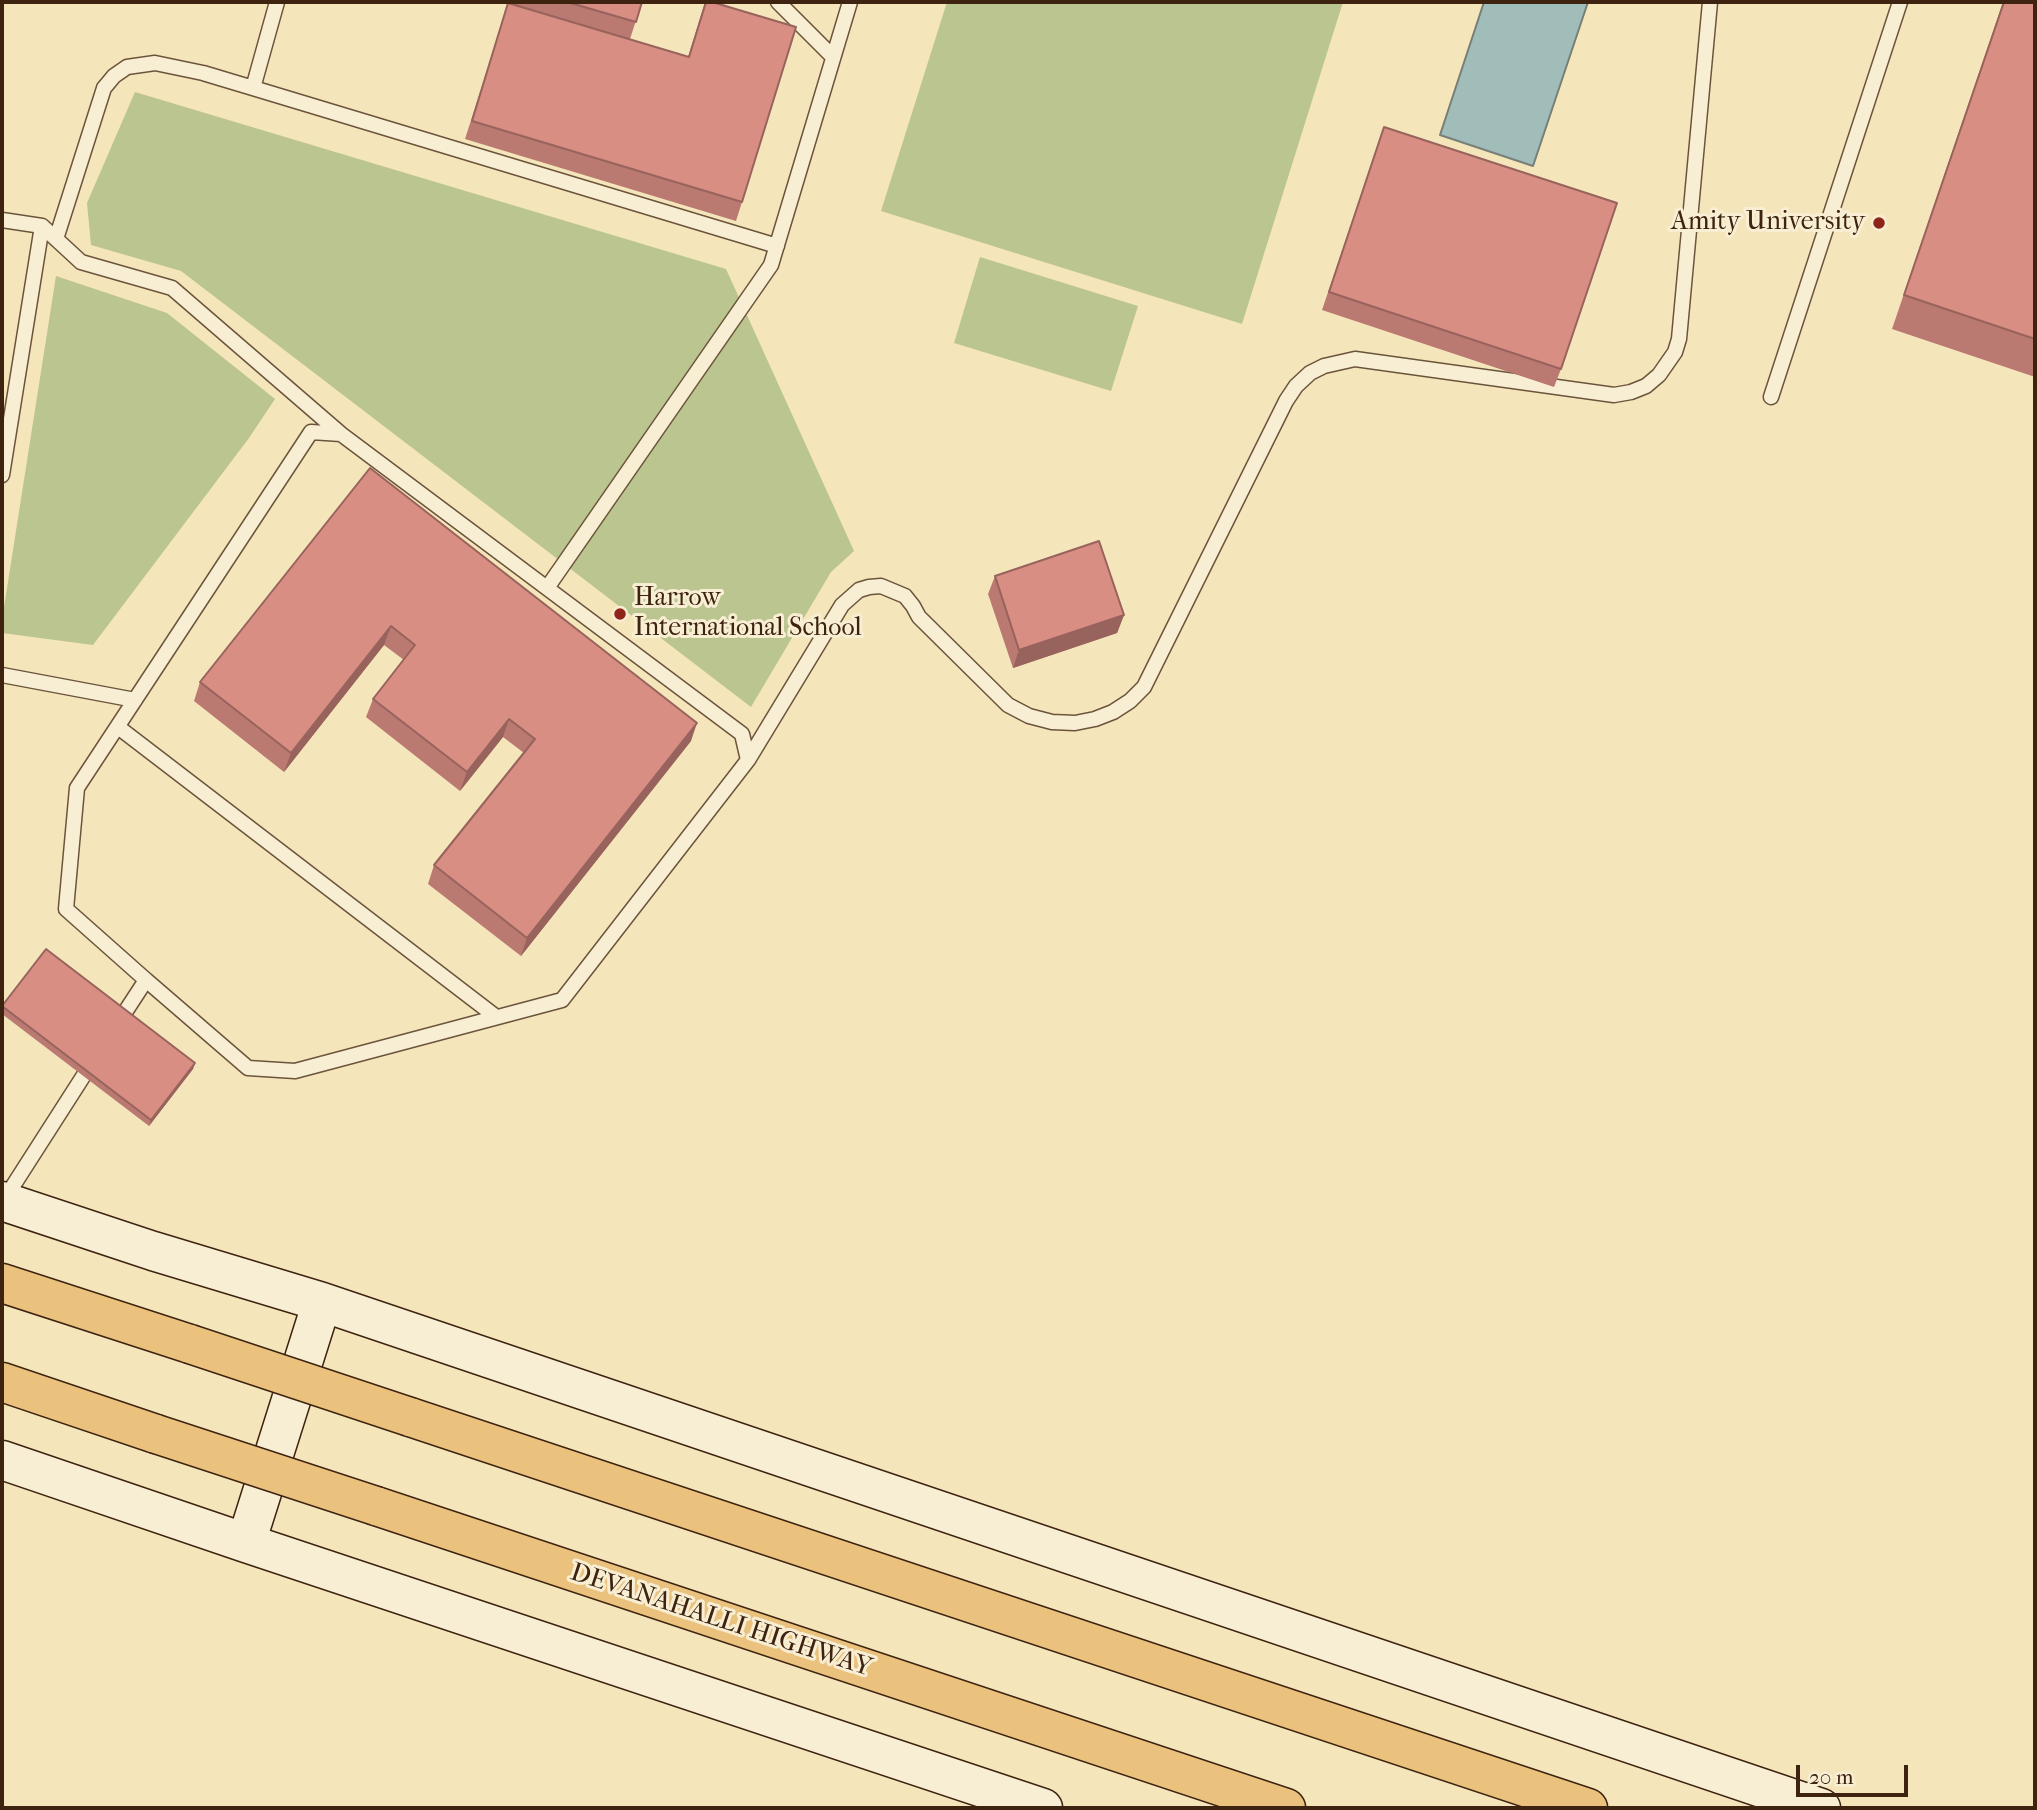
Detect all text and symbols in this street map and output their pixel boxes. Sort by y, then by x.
place label: Amity University [1671,207,1865,239]
marker: Amity University [1871,215,1887,231]
place label: Harrow International School [634,583,862,644]
marker: Harrow International School [612,606,628,622]
street label: DEVANAHALLI HIGHWAY [566,1557,876,1685]
scale bar [1799,1750,1911,1794]
text: 20 m [1809,1765,1853,1789]

